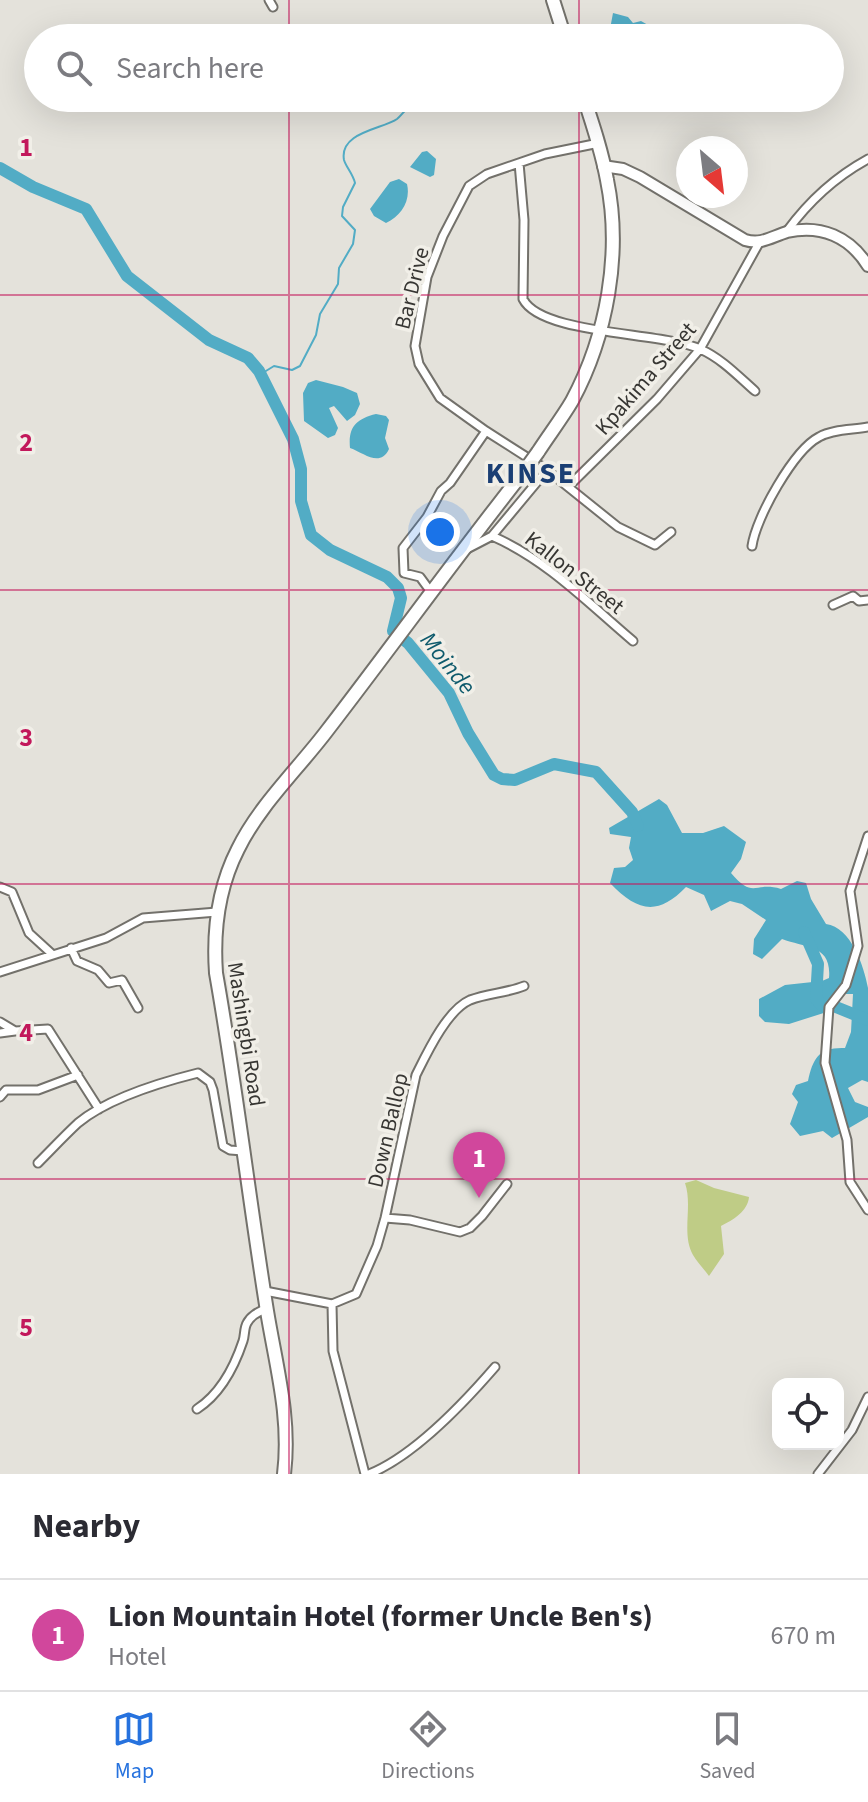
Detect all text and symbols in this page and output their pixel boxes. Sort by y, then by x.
search box [24,24,844,112]
icon: search [52,46,96,90]
text: Search here [116,47,264,90]
text: 1 [19,129,33,166]
north arrow [676,136,748,208]
street label: Bar Drive [386,244,438,333]
street label: Kpakima Street [587,315,704,442]
text: 2 [19,424,33,461]
district label: KINSE [486,452,576,495]
your location [420,512,460,552]
street label: Kallon Street [518,524,631,622]
water label: Moinde [411,624,484,702]
text: 3 [19,719,33,756]
street label: Mashingbi Road [219,960,273,1109]
text: 4 [19,1014,33,1051]
street label: Down Ballop [359,1070,417,1191]
pin: 1 [453,1132,505,1198]
text: 5 [19,1309,33,1346]
map controls [772,1378,844,1450]
button: locate [772,1378,844,1450]
text: Nearby [32,1502,140,1551]
text: Lion Mountain Hotel (former Uncle Ben's) [108,1595,653,1638]
text: 1 [51,1617,65,1654]
text: 670 m [770,1617,836,1654]
text: Hotel [108,1638,167,1675]
tab: Map [112,1707,156,1787]
tab: Directions [381,1707,474,1787]
tab: Saved [699,1707,756,1787]

